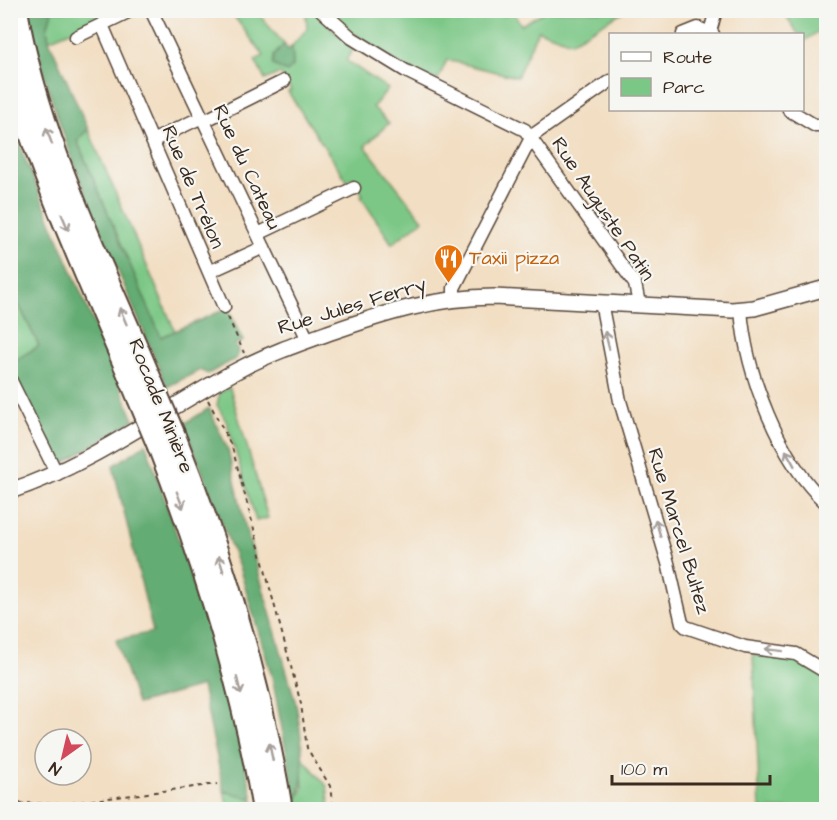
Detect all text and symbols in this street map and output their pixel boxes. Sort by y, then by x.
legend [609,33,804,111]
text: Route [663,45,712,70]
text: Parc [663,75,705,100]
street label: Rue du Cateau [206,100,288,234]
street label: Rue de Trélon [155,121,231,253]
one-way arrow [43,127,54,145]
street label: Rue Auguste Patin [544,132,661,287]
one-way arrow [60,212,71,230]
restaurant icon: Taxii pizza [432,242,464,284]
place label: Taxii pizza [469,244,559,272]
street label: Rue Jules Ferry [274,270,430,343]
one-way arrow [117,307,128,325]
one-way arrow [601,331,613,350]
street label: Rocade Minière [121,335,201,478]
street label: Rue Marcel Bultez [640,445,718,617]
one-way arrow [784,450,796,467]
one-way arrow [176,490,187,509]
one-way arrow [652,519,663,538]
one-way arrow [215,555,226,573]
one-way arrow [764,645,784,656]
one-way arrow [233,676,245,695]
north arrow [33,727,93,787]
one-way arrow [265,743,276,762]
scale bar [612,748,770,786]
text: N [45,757,65,781]
text: 100 m [621,757,667,782]

